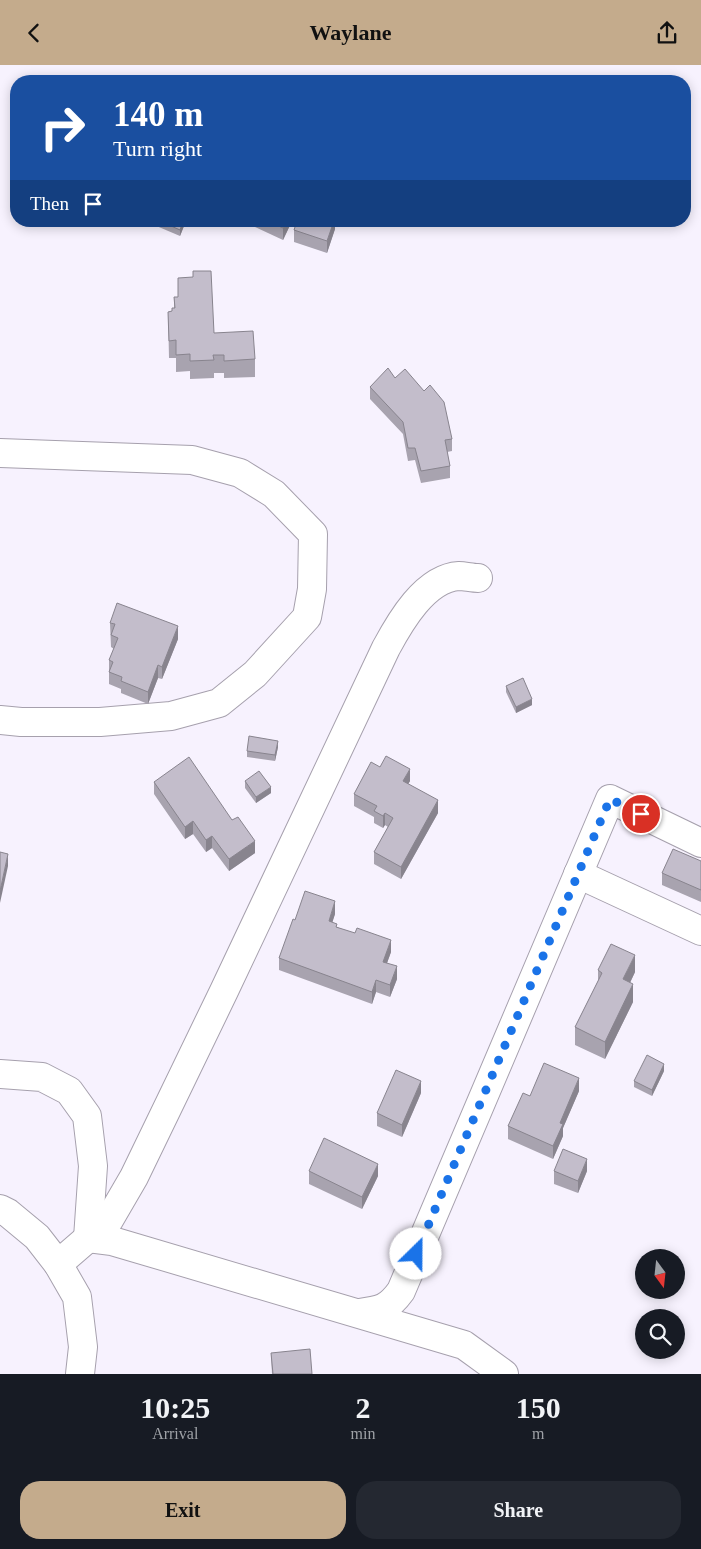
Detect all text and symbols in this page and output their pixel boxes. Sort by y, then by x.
icon: back [20,19,48,47]
icon: share [653,19,681,47]
text: Waylane [310,20,391,45]
icon: right [30,95,95,160]
text: 140 m [113,95,203,134]
text: Turn right [113,136,202,161]
icon: arrive [79,190,107,218]
text: Then [30,193,69,214]
pin [620,793,662,835]
icon: arrive [627,800,655,828]
position arrow [389,1227,441,1279]
north arrow [635,1249,685,1299]
map controls [635,1249,685,1359]
button: search [635,1309,685,1359]
text: 10:25 [140,1391,210,1424]
text: 2 [355,1391,370,1424]
text: 150 [516,1391,561,1424]
text: Arrival [152,1425,198,1442]
text: min [351,1425,375,1442]
text: m [532,1425,544,1442]
button: Exit [20,1481,346,1539]
button: Share [356,1481,681,1539]

